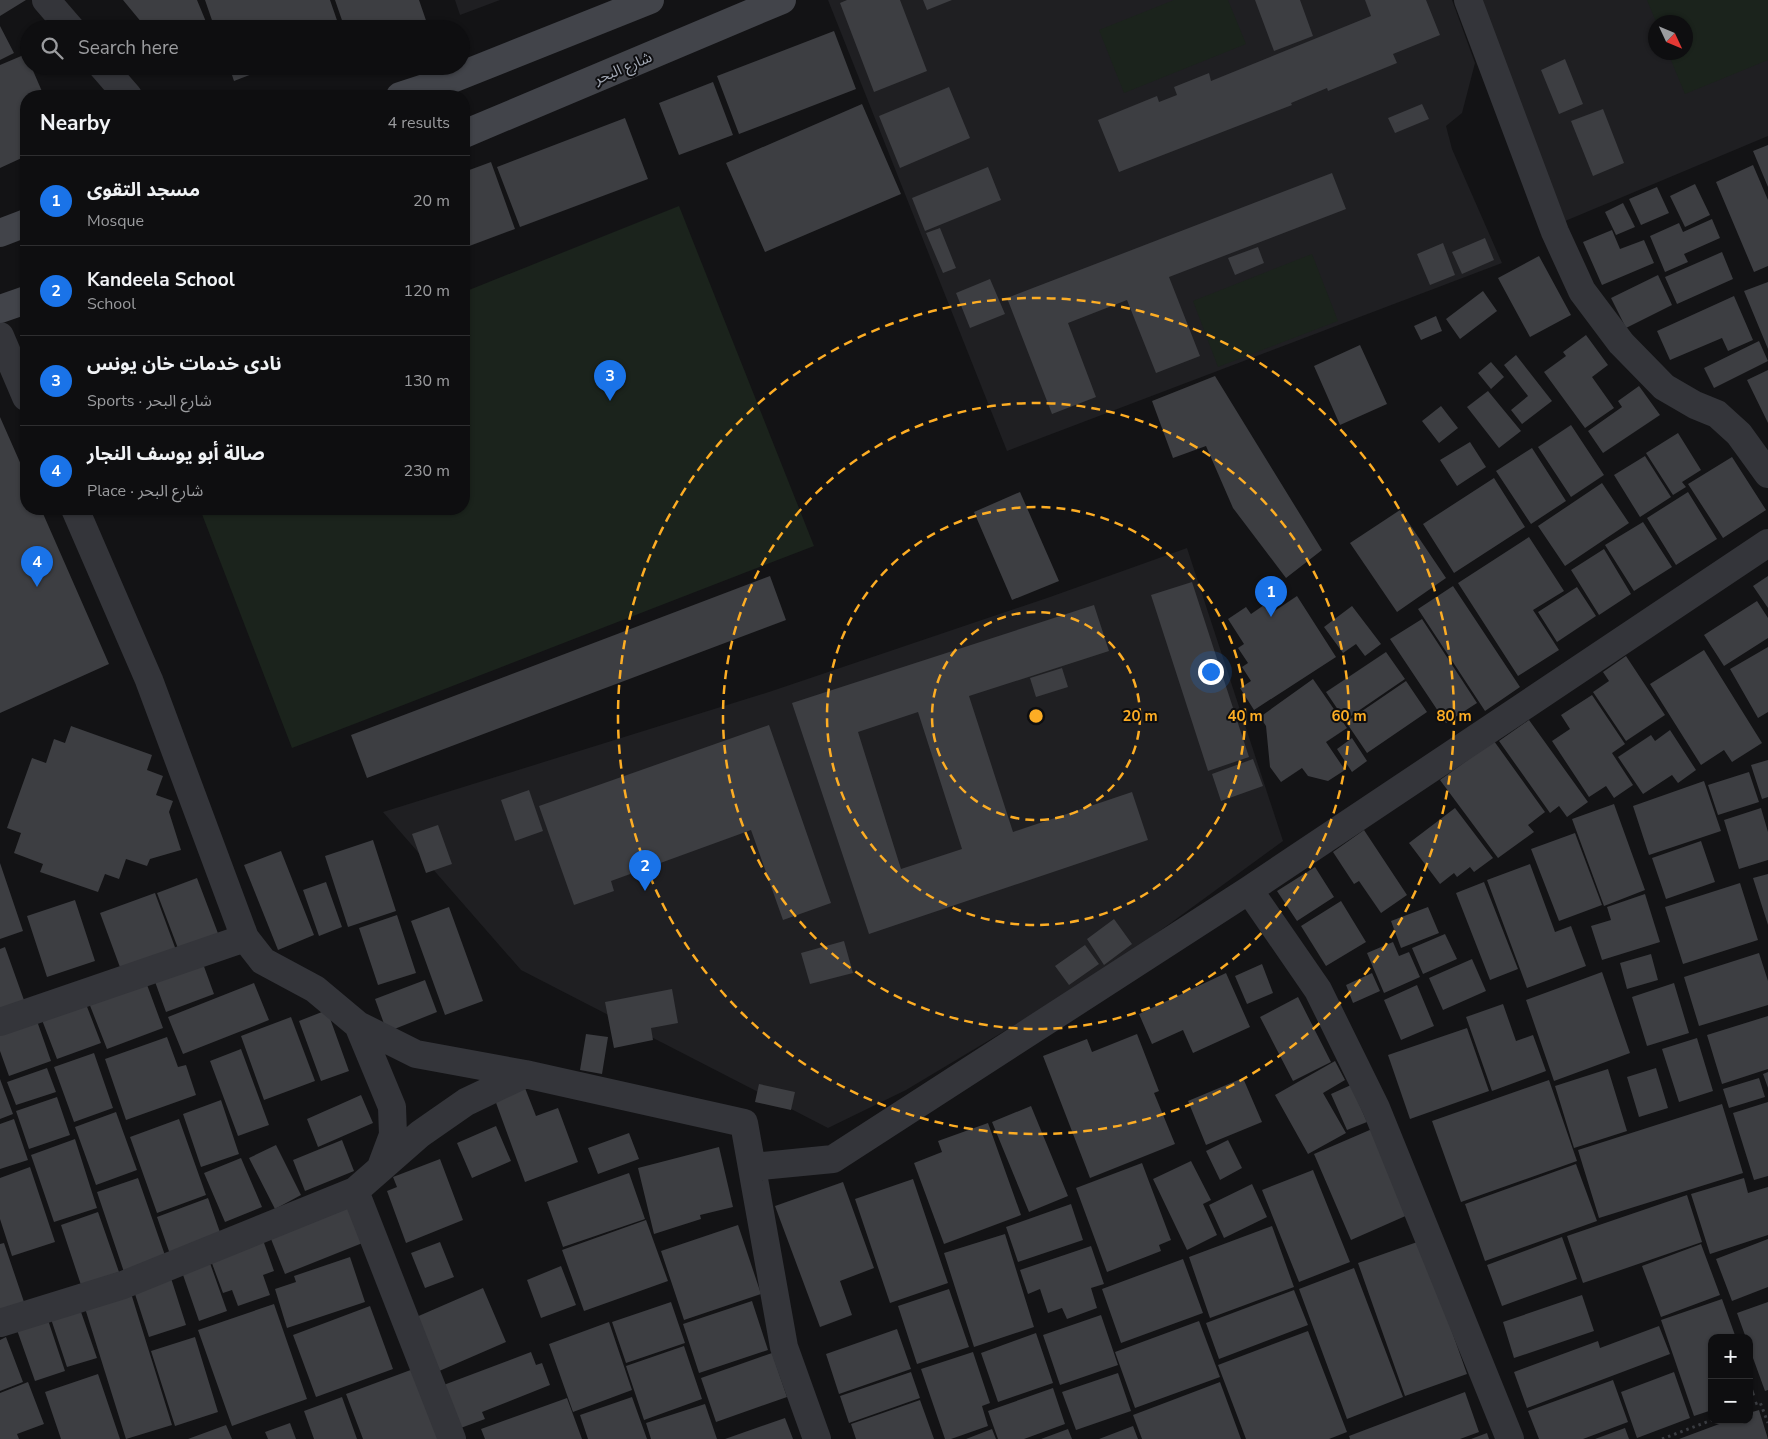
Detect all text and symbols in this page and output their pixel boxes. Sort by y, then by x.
north arrow [1648,15,1693,60]
search box [20,20,470,75]
icon: search [38,34,66,62]
text: Search here [78,35,179,61]
street label: شارع البحر [590,47,656,91]
text: Nearby [40,109,110,137]
text: 4 results [388,112,450,134]
text: مسجد التقوى [87,177,200,203]
text: 1 [51,190,61,212]
text: 20 m [413,190,450,212]
text: Mosque [87,210,144,232]
text: Kandeela School [87,267,235,293]
text: 2 [51,280,61,302]
text: 120 m [403,280,450,302]
text: School [87,293,136,315]
text: نادى خدمات خان يونس [87,351,281,377]
pin: 3 [594,360,626,401]
text: 3 [51,370,61,392]
text: 130 m [403,370,450,392]
text: Sports · شارع البحر [87,390,212,412]
text: صالة أبو يوسف النجار [87,441,265,467]
text: 4 [51,460,61,482]
text: 230 m [403,460,450,482]
text: Place · شارع البحر [87,480,203,502]
pin: 4 [21,546,53,587]
pin: 1 [1255,576,1287,617]
your location [1198,659,1224,685]
text: 20 m [1122,706,1158,726]
text: 40 m [1227,706,1263,726]
text: 60 m [1331,706,1367,726]
text: 80 m [1436,706,1472,726]
centre of rings [1027,707,1045,725]
pin: 2 [629,850,661,891]
map controls [1708,1334,1753,1424]
button: + [1708,1334,1753,1379]
button: − [1708,1379,1753,1424]

